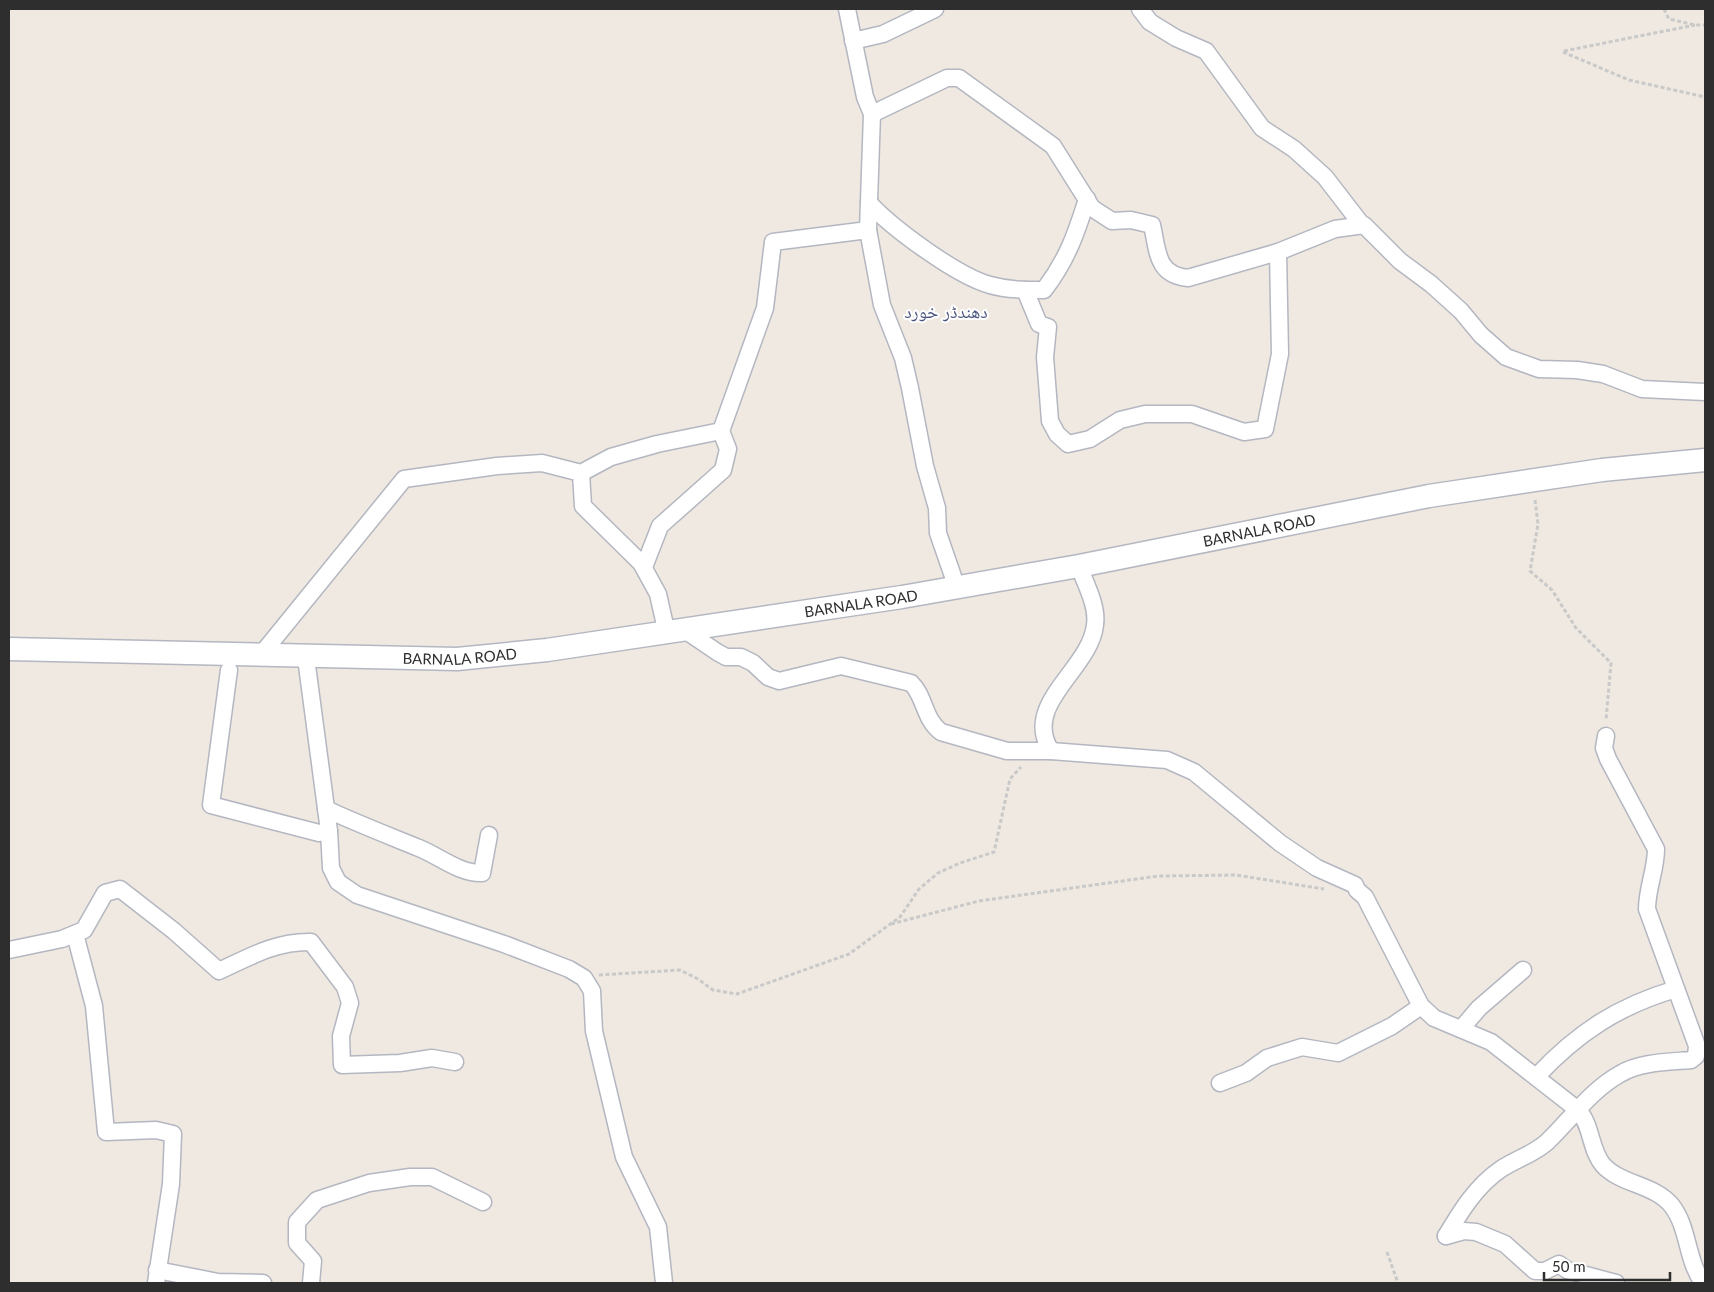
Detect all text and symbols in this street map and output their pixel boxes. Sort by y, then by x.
district label: دھندڈر خورد [904,300,988,322]
street label: BARNALA ROAD [1201,510,1317,550]
street label: BARNALA ROAD [803,585,919,620]
street label: BARNALA ROAD [402,644,518,668]
scale bar [1544,1250,1670,1282]
text: 50 m [1552,1257,1586,1275]

